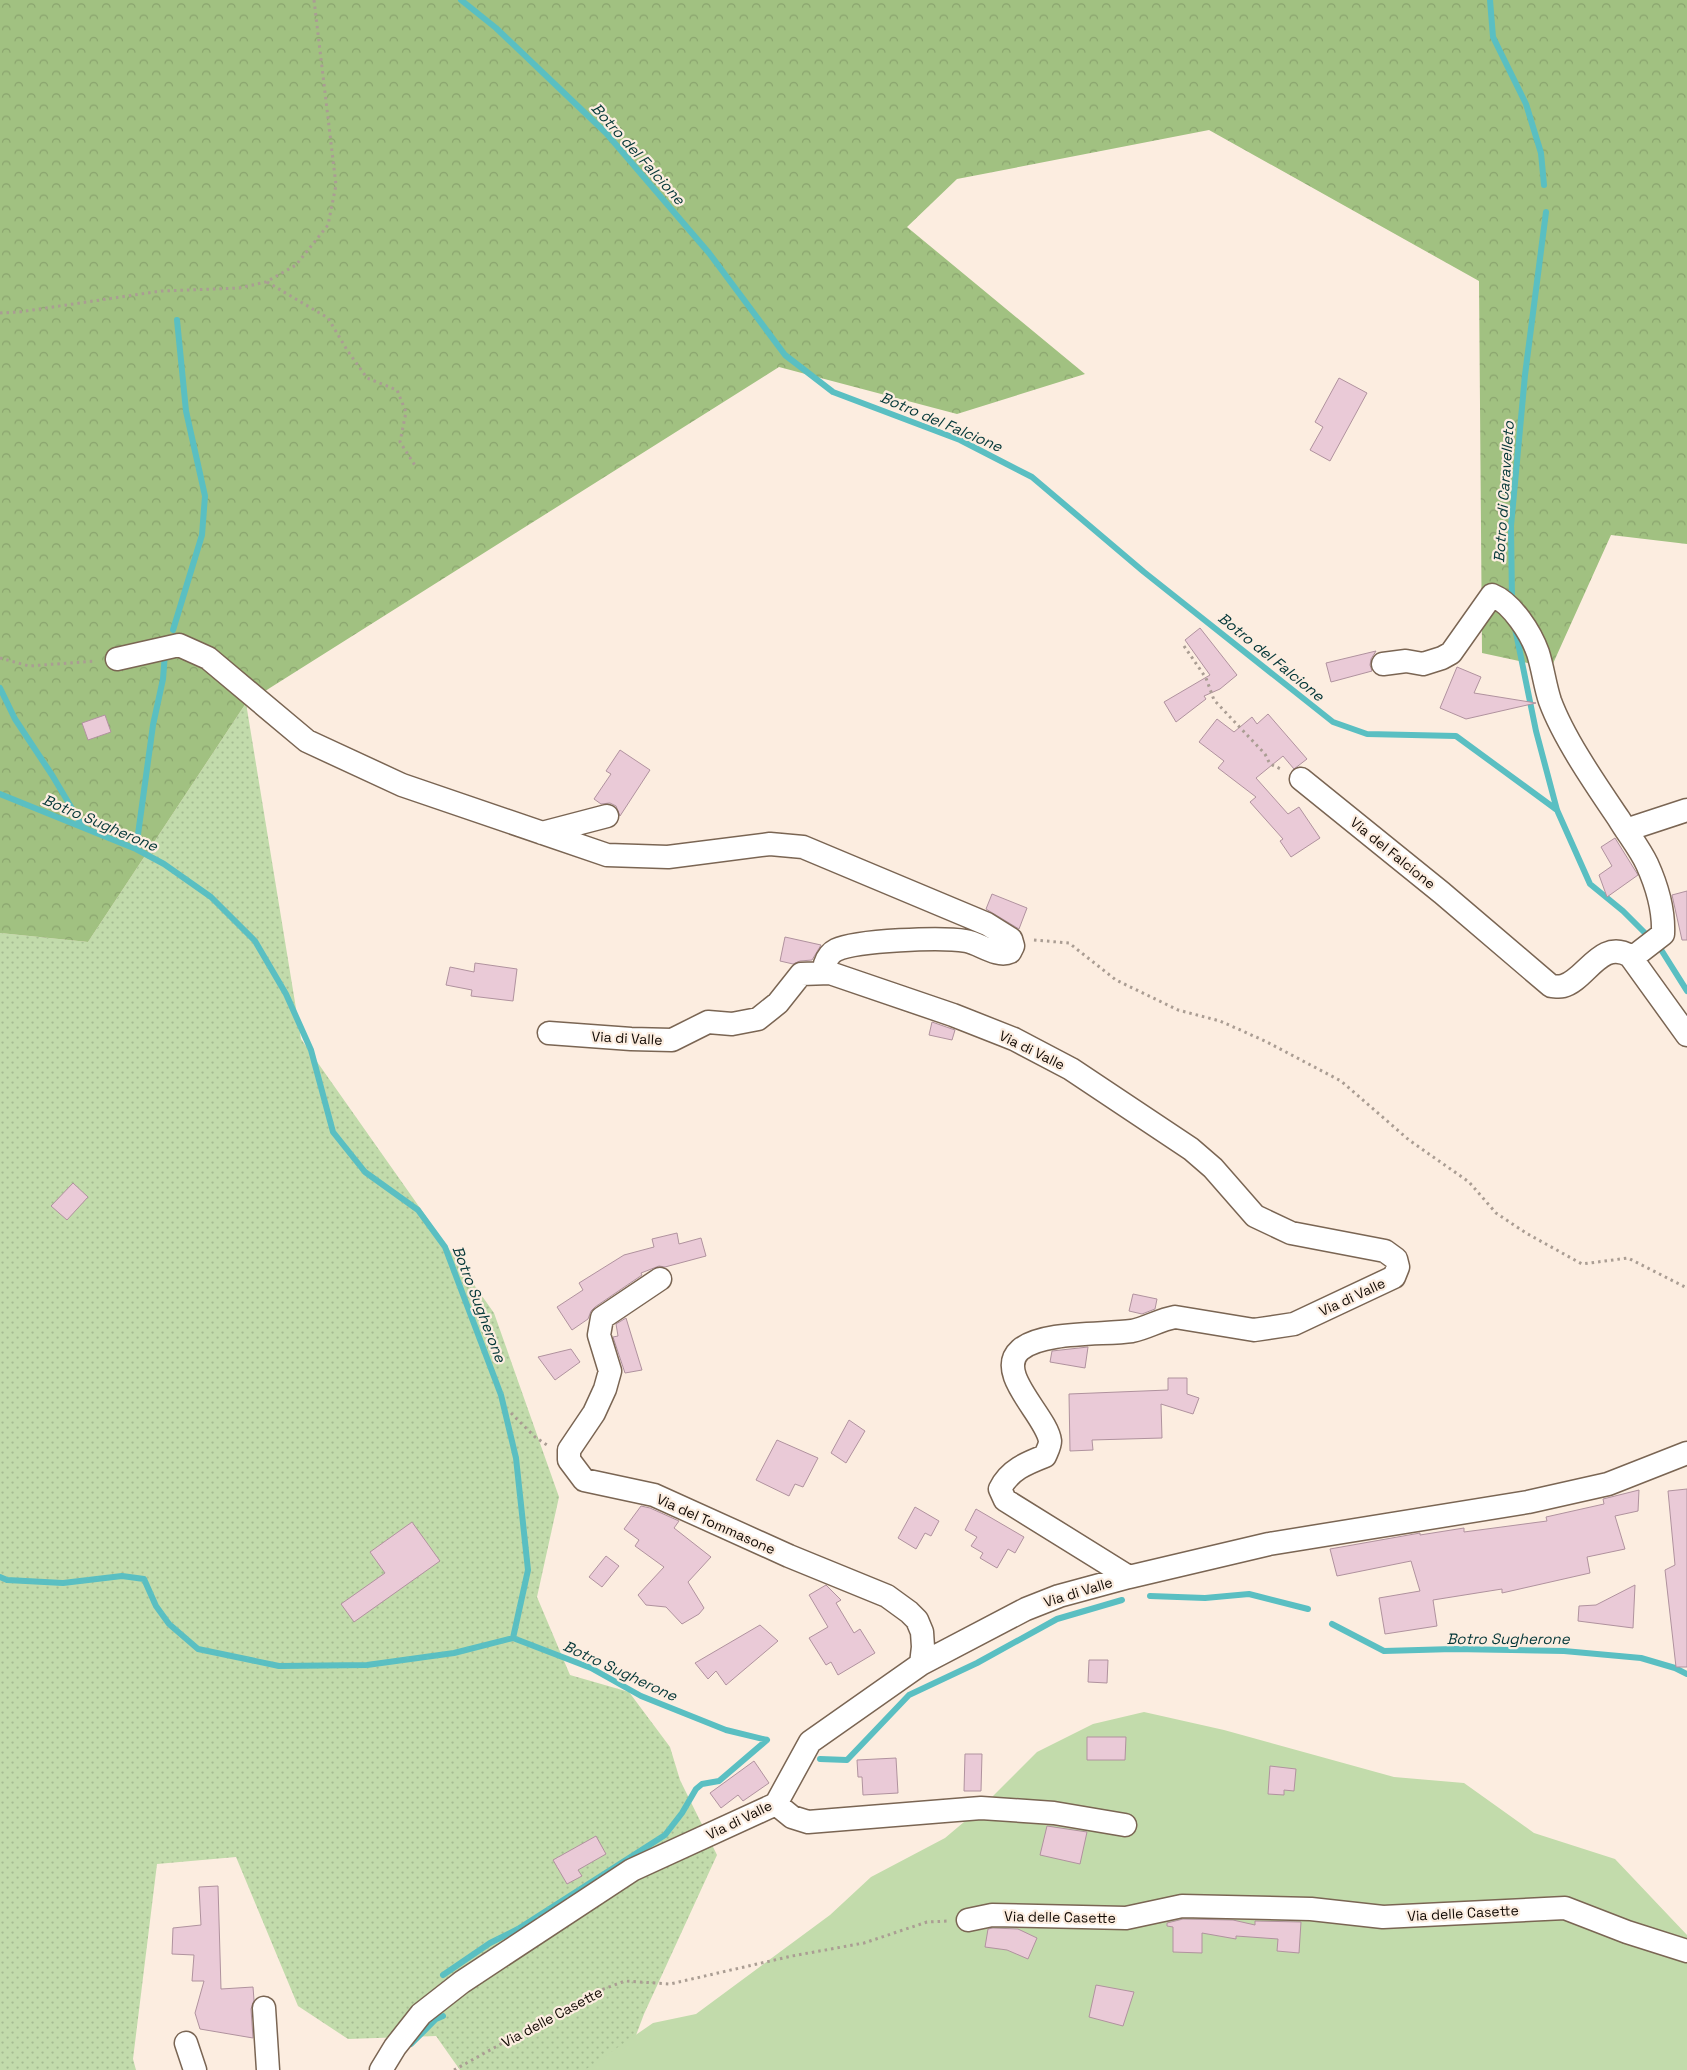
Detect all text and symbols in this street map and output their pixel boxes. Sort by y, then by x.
water label: Botro del Falcione [588,99,690,209]
water label: Botro del Falcione [877,387,1006,456]
water label: Botro di Caravelleto [1489,420,1518,563]
water label: Botro del Falcione [1215,608,1329,706]
water label: Botro Sugherone [40,790,162,856]
street label: Via del Falcione [1347,813,1439,893]
street label: Via di Valle [996,1026,1068,1074]
street label: Via di Valle [591,1027,663,1049]
water label: Botro Sugherone [449,1243,511,1366]
street label: Via di Valle [1316,1274,1388,1320]
street label: Via del Tommasone [654,1490,778,1558]
street label: Via di Valle [1041,1573,1115,1611]
water label: Botro Sugherone [1446,1629,1571,1648]
water label: Botro Sugherone [560,1636,681,1706]
street label: Via di Valle [703,1796,775,1844]
street label: Via delle Casette [1407,1901,1519,1925]
street label: Via delle Casette [1004,1907,1116,1927]
street label: Via delle Casette [498,1983,606,2051]

